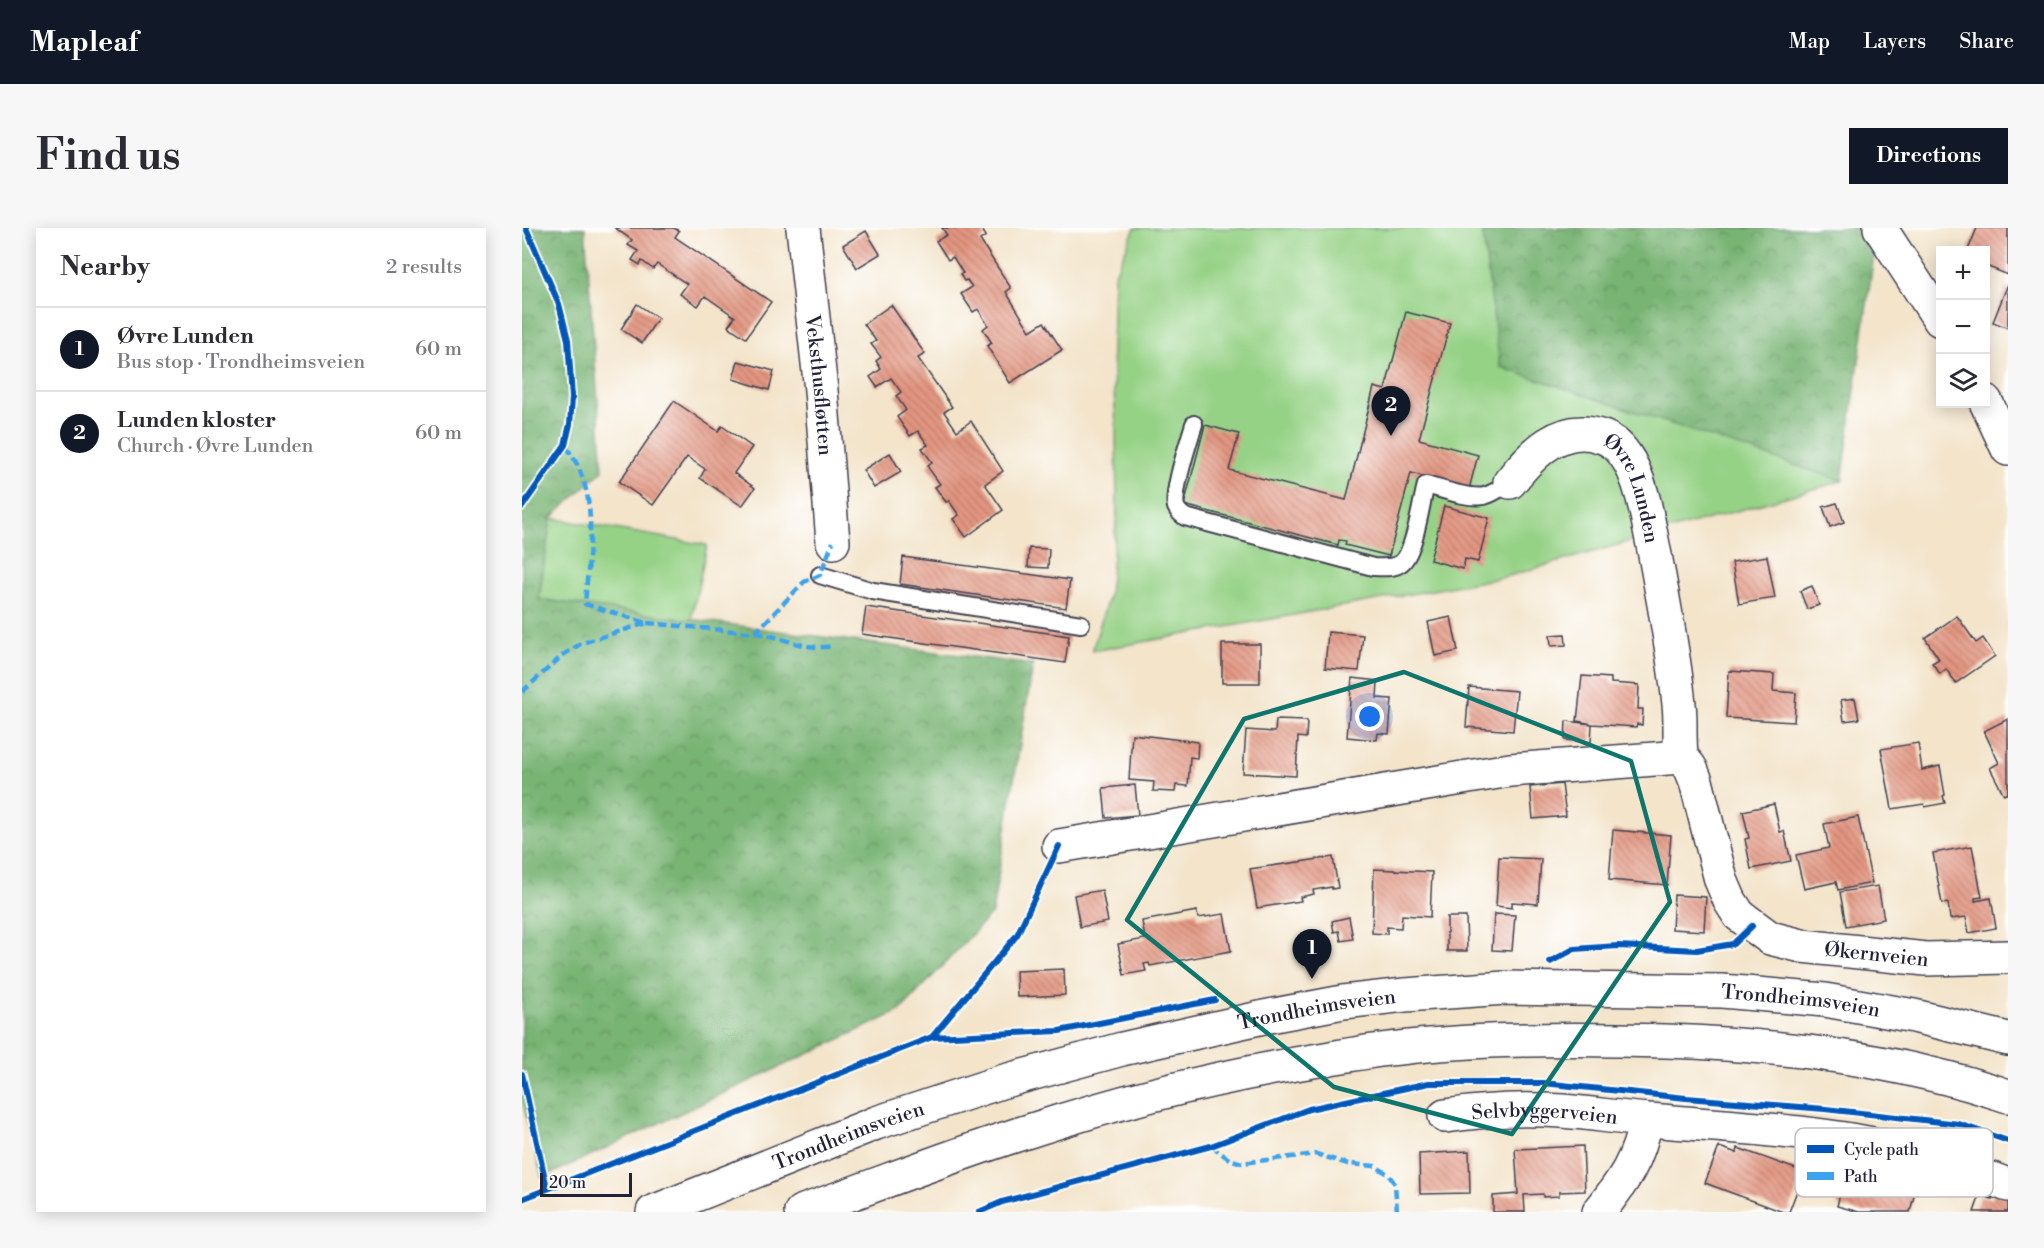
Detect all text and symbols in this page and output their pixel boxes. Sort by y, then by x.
text: Mapleaf [30,25,138,60]
text: Map [1789,29,1830,55]
text: Layers [1863,29,1926,55]
text: Share [1959,29,2014,55]
button: Directions [1849,128,2008,184]
text: Find us [36,130,180,183]
map controls [1936,246,1990,408]
button: + [1936,246,1990,300]
text: Nearby [60,251,150,283]
text: 2 results [386,255,462,280]
button: − [1936,300,1990,354]
street label: Veksthusfløtten [799,312,837,457]
text: Øvre Lunden [117,323,254,350]
text: 1 [75,337,84,362]
text: 60 m [415,337,462,362]
text: Bus stop · Trondheimsveien [117,350,365,375]
button: layers [1936,354,1990,408]
pin: 2 [1372,386,1410,436]
text: Lunden kloster [117,407,276,434]
text: 2 [73,421,86,446]
text: 60 m [415,421,462,446]
street label: Øvre Lunden [1598,429,1663,545]
text: Church · Øvre Lunden [117,434,314,459]
your location [1355,702,1384,731]
pin: 1 [1292,930,1332,979]
street label: Økernveien [1823,937,1930,973]
street label: Trondheimsveien [1720,980,1882,1024]
street label: Trondheimsveien [1236,985,1397,1037]
street label: Trondheimsveien [770,1097,928,1177]
street label: Selvbyggerveien [1470,1099,1619,1131]
legend [1795,1128,1993,1197]
text: Cycle path [1844,1140,1919,1160]
text: Path [1844,1167,1878,1187]
scale bar [540,1170,632,1198]
text: 20 m [549,1173,586,1193]

